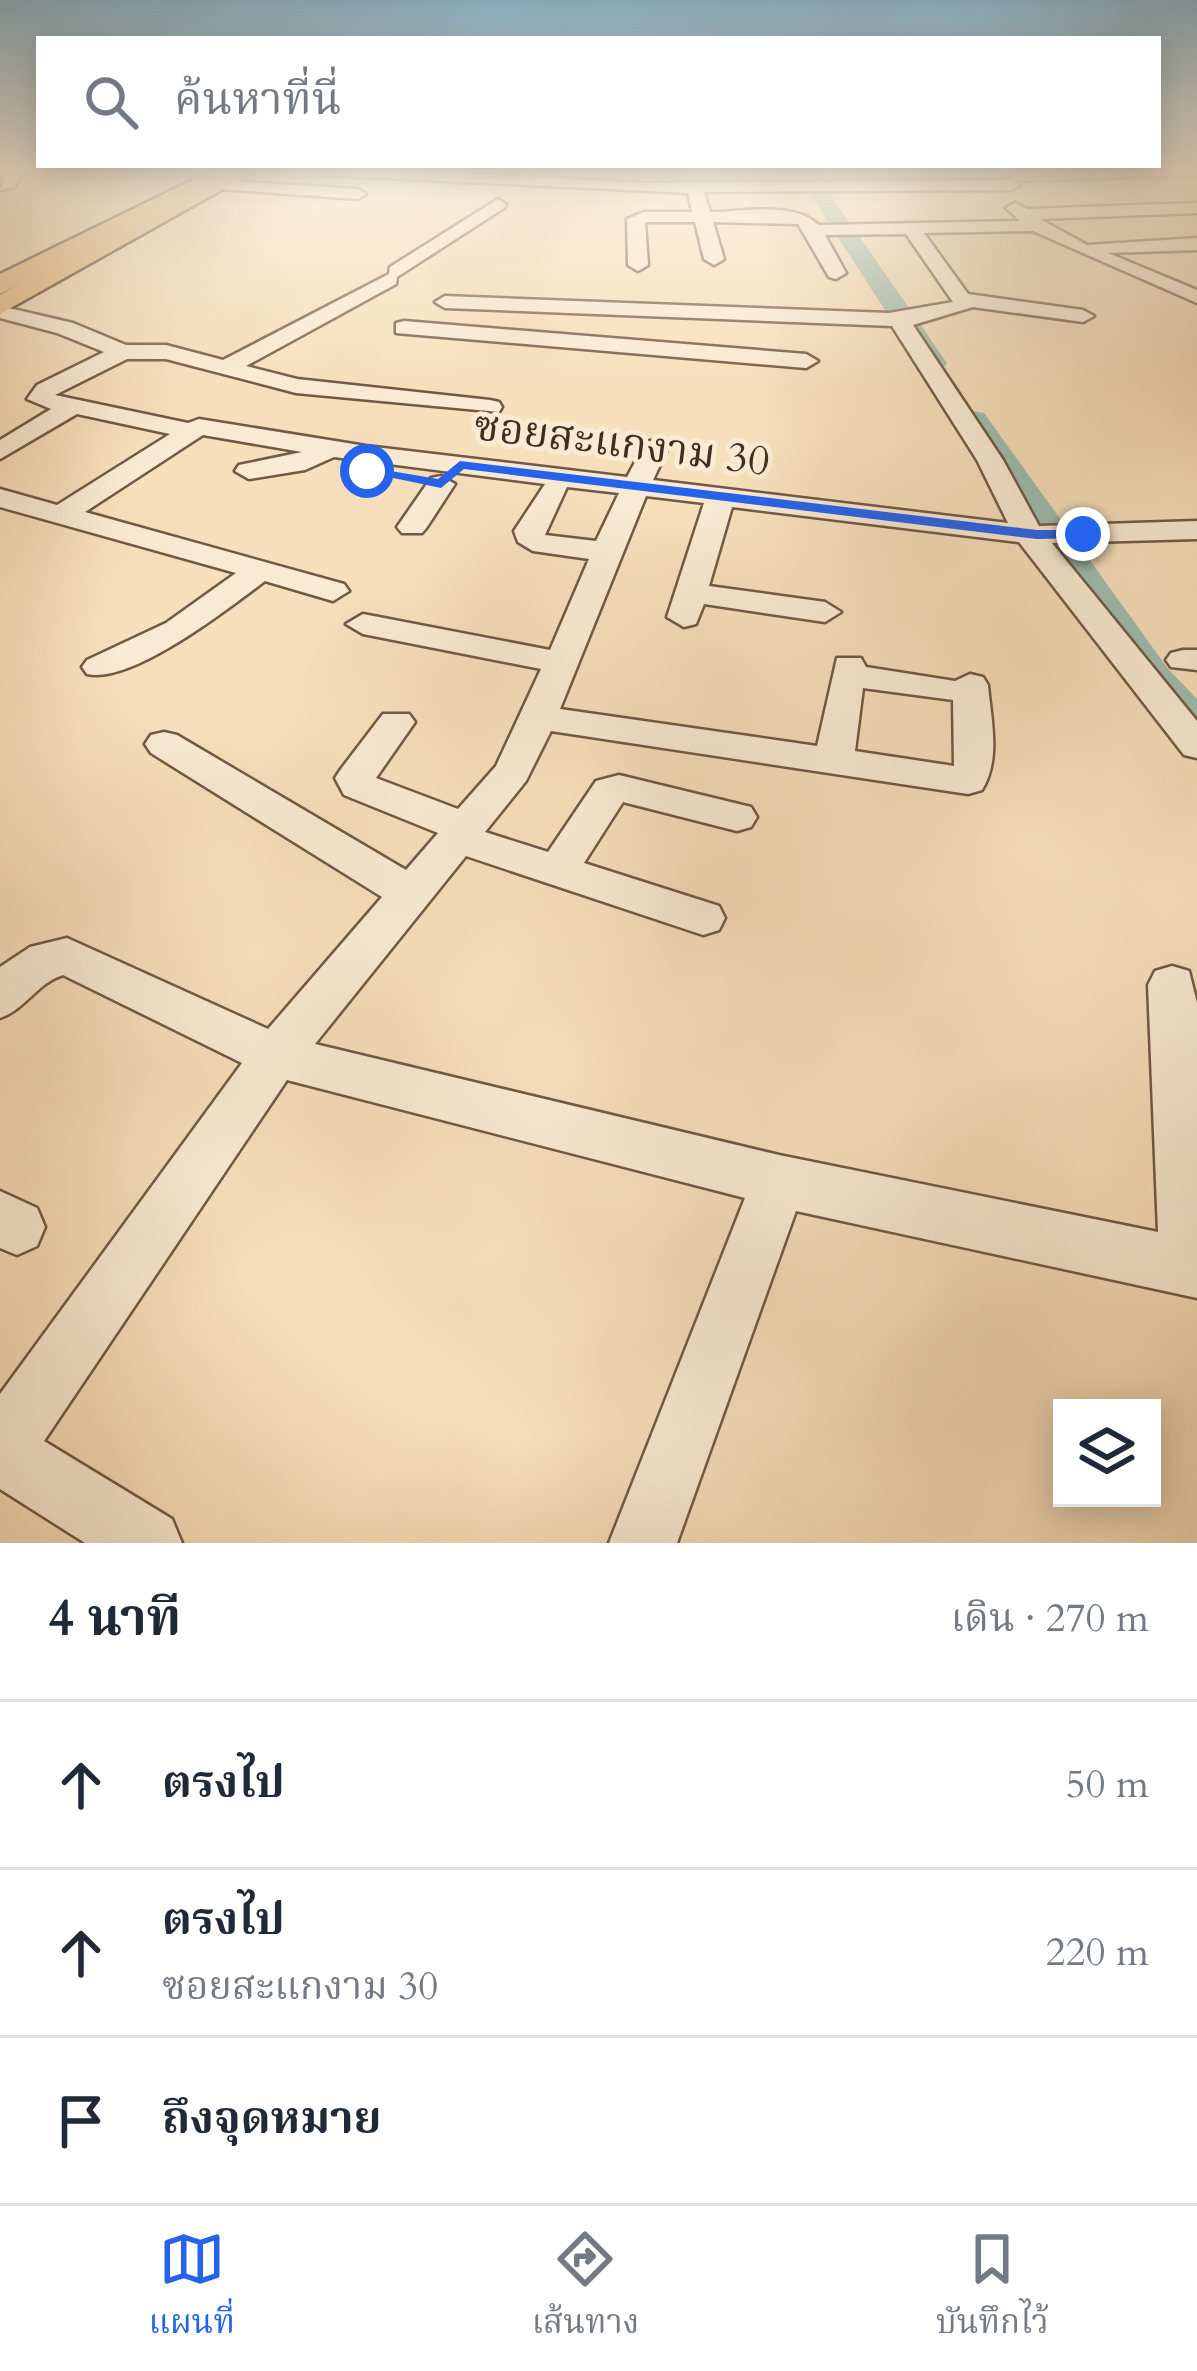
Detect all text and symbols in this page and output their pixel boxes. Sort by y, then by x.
search box [36,36,1161,168]
icon: search [78,69,144,135]
text: ค้นหาที่นี่ [174,69,342,130]
street label: ซอยสะแกงาม 30 [471,397,773,490]
route start [340,444,394,498]
route end [1056,507,1110,561]
map controls [1053,1399,1161,1507]
button: layers [1053,1399,1161,1507]
text: 4 นาที [48,1584,181,1654]
text: เดิน · 270 m [951,1592,1149,1645]
icon: ahead [48,1752,114,1818]
text: ตรงไป [162,1752,285,1813]
text: 50 m [1066,1758,1149,1811]
text: ตรงไป [162,1889,285,1950]
icon: ahead [48,1920,114,1986]
text: 220 m [1046,1926,1149,1979]
text: ซอยสะแกงาม 30 [162,1960,438,2013]
icon: arrive [48,2088,114,2154]
text: ถึงจุดหมาย [162,2088,382,2149]
tab: แผนที่ [148,2226,235,2351]
tab: เส้นทาง [532,2226,639,2351]
tab: บันทึกไว้ [936,2226,1049,2351]

